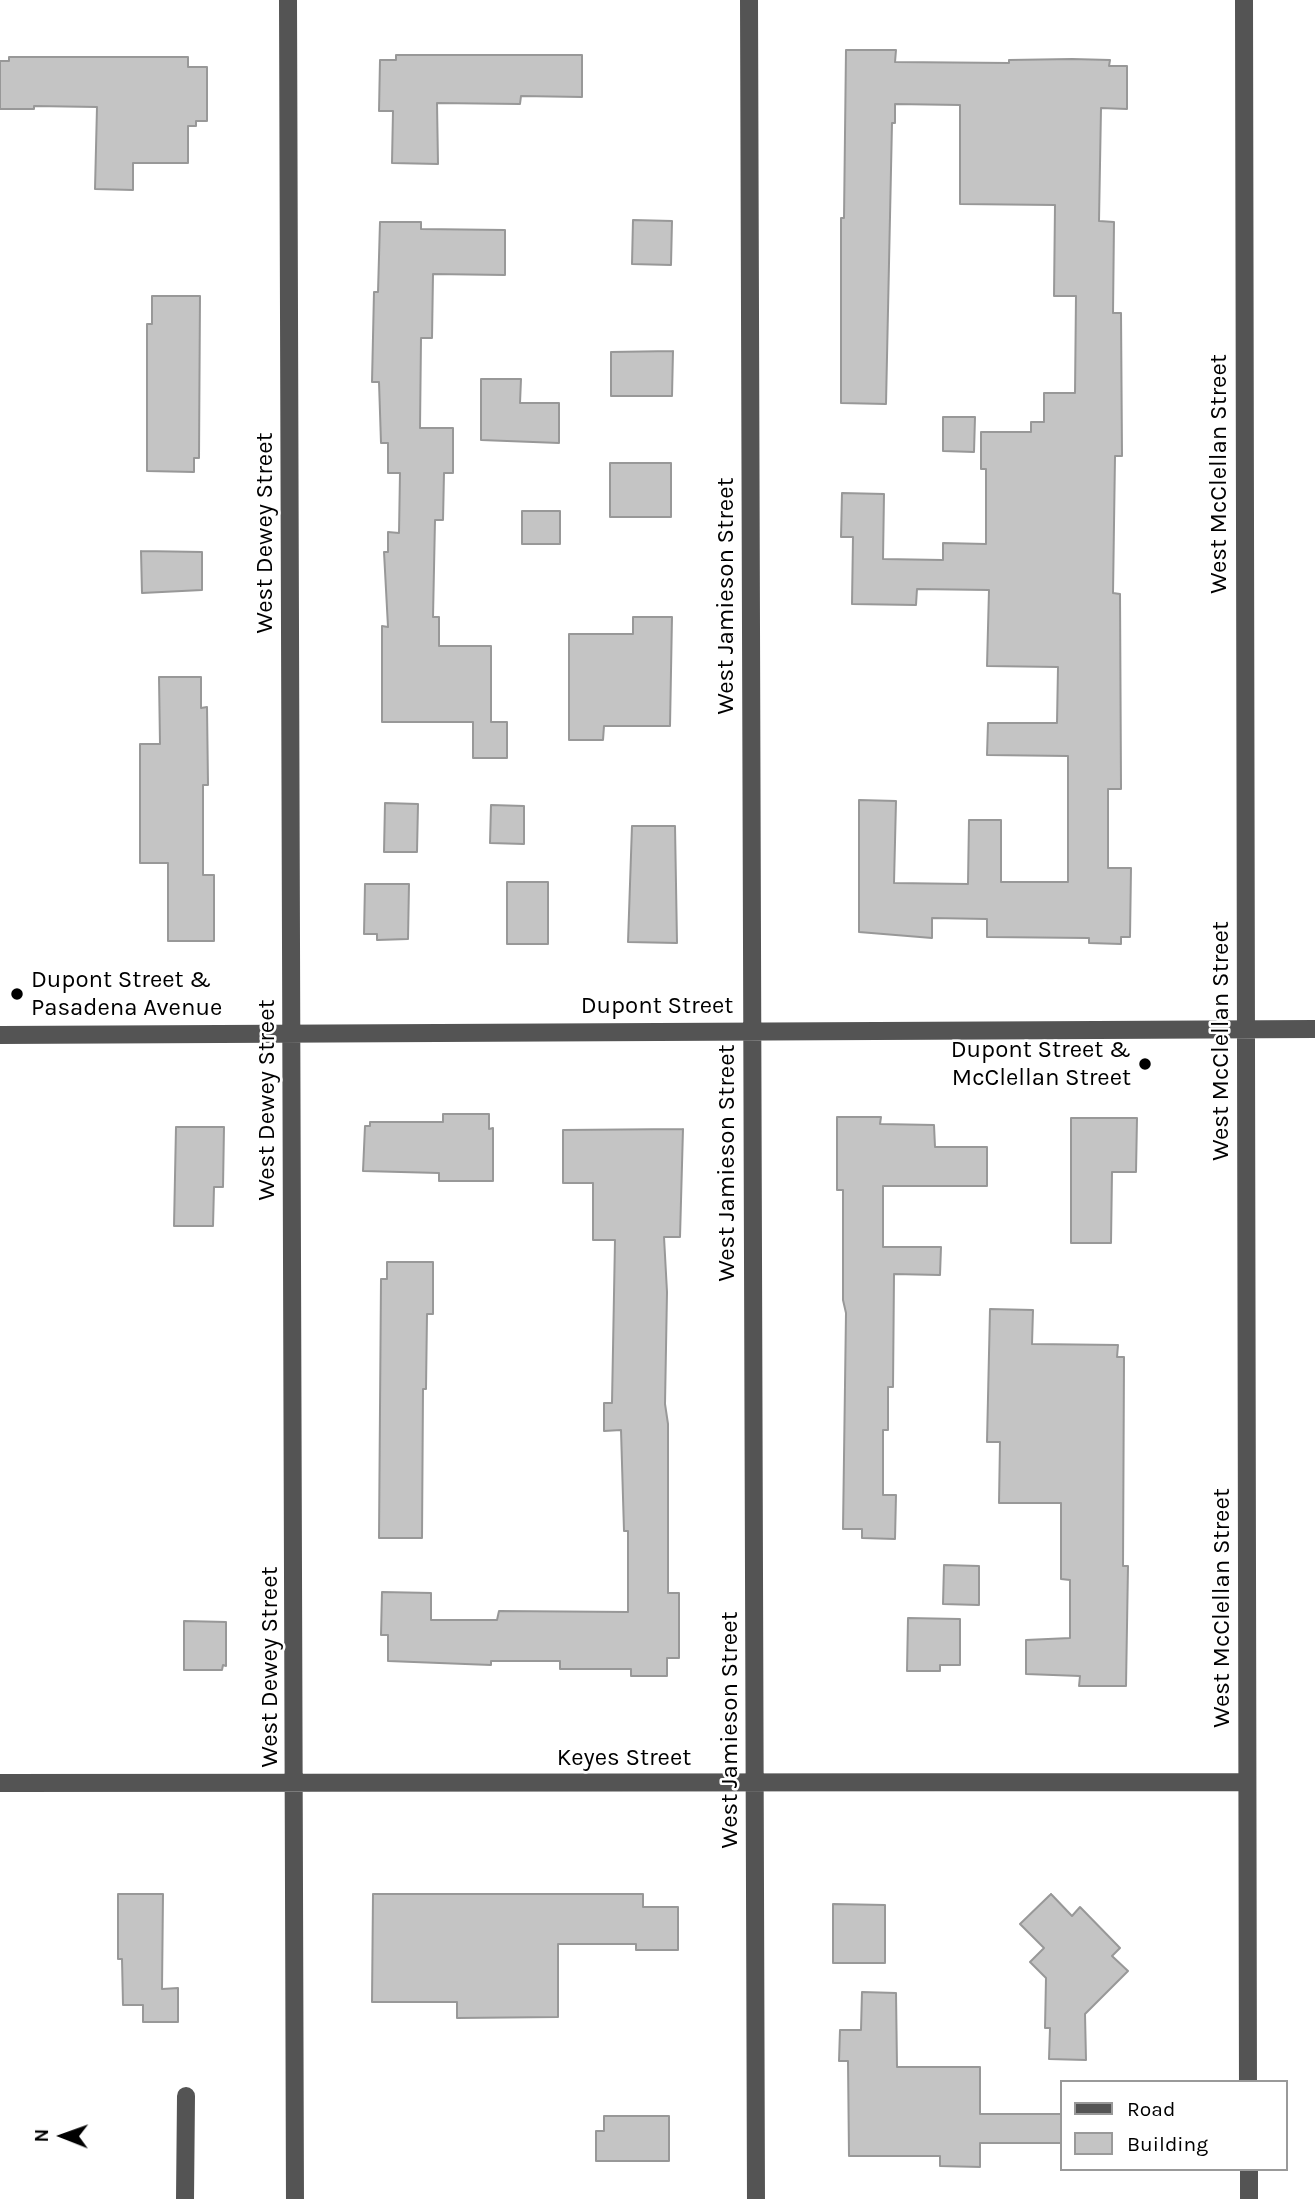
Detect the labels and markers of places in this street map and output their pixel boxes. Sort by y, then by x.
place label: Dupont Street & Pasadena Avenue [31,966,222,1022]
marker: Dupont Street & Pasadena Avenue [9,986,25,1002]
place label: Dupont Street & McClellan Street [951,1036,1131,1092]
marker: Dupont Street & McClellan Street [1137,1056,1153,1072]

